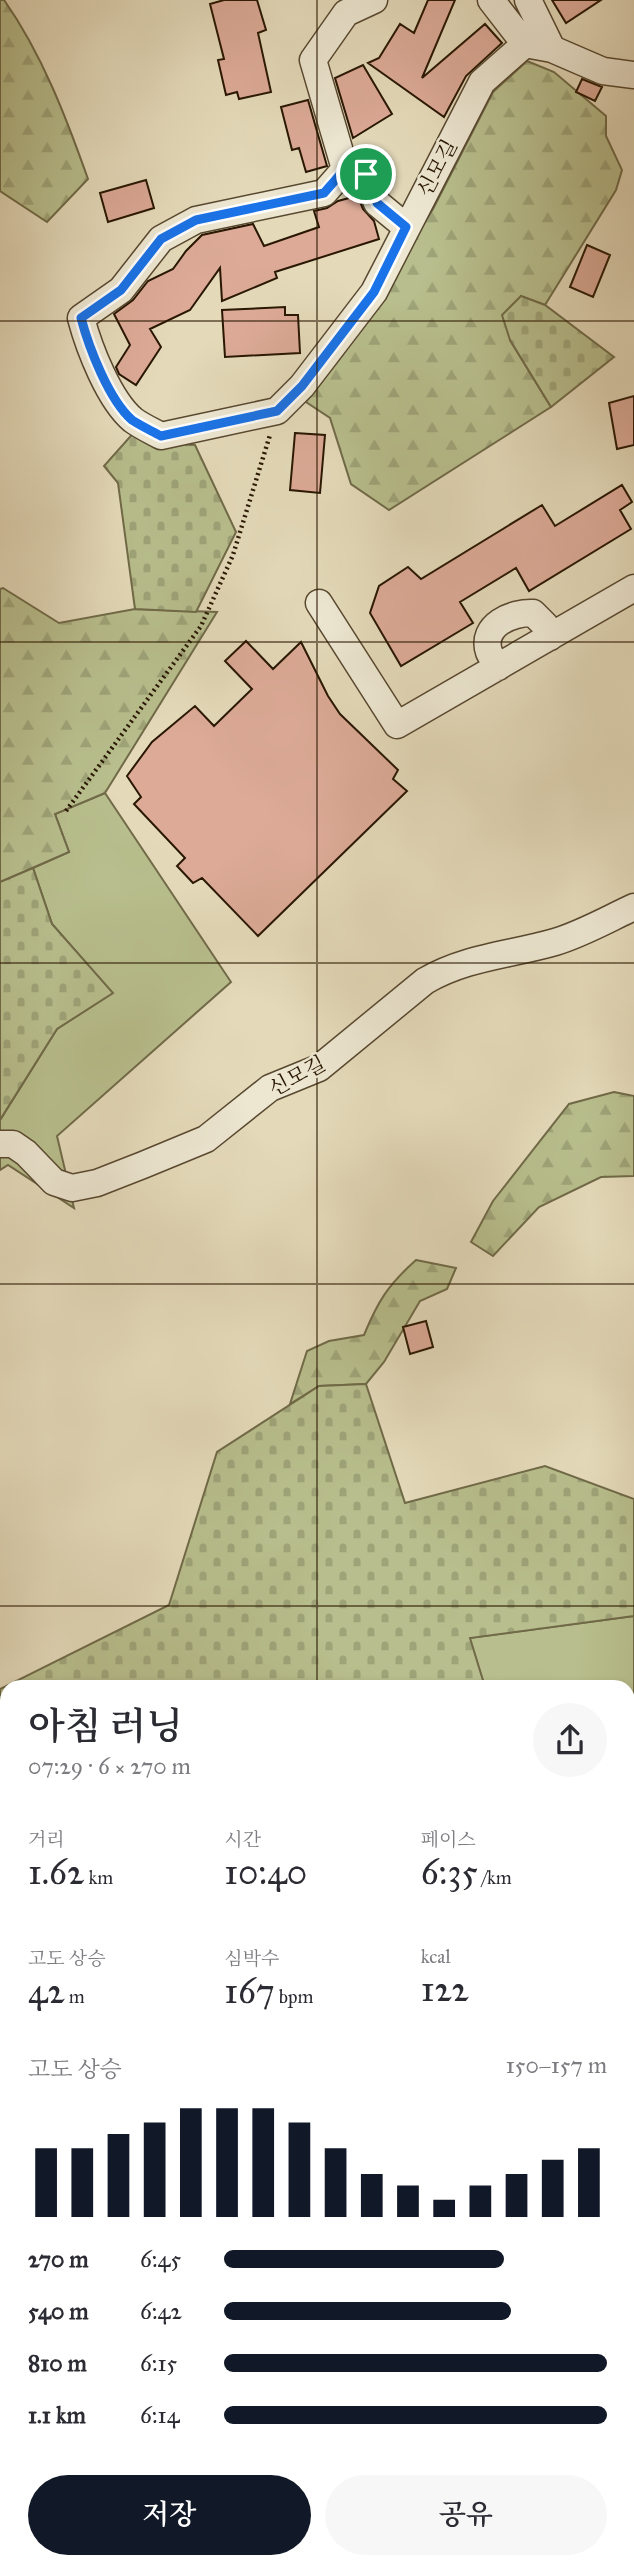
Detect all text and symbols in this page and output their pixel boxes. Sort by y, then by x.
street label: 신모길 [411,135,463,201]
pin [336,144,396,204]
icon: arrive [347,155,385,193]
street label: 신모길 [264,1050,330,1102]
text: 아침 러닝 [28,1703,183,1749]
button: share [533,1703,607,1777]
text: 07:29 · 6 × 270 m [28,1752,191,1780]
text: 거리 [28,1828,65,1851]
text: 시간 [224,1828,261,1851]
text: 페이스 [421,1828,476,1851]
text: 1.62 [28,1851,84,1894]
text: 10:40 [224,1851,307,1894]
text: 6:35 [421,1851,478,1894]
text: km [84,1866,113,1889]
text: /km [478,1866,512,1889]
text: kcal [421,1945,451,1968]
text: 고도 상승 [28,1947,106,1970]
text: 심박수 [224,1947,279,1970]
text: 122 [421,1968,469,2011]
text: 42 [28,1970,65,2013]
text: 167 [224,1970,275,2013]
text: m [65,1985,85,2008]
text: bpm [275,1985,313,2008]
text: 150–157 m [506,2051,607,2079]
text: 고도 상승 [28,2055,122,2083]
text: 270 m [28,2245,89,2273]
text: 6:45 [140,2245,181,2273]
text: 540 m [28,2297,89,2325]
text: 6:42 [140,2297,182,2325]
text: 810 m [28,2349,87,2377]
text: 6:15 [140,2349,177,2377]
text: 1.1 km [28,2401,86,2429]
text: 6:14 [140,2401,180,2429]
button: 저장 [28,2475,311,2555]
button: 공유 [325,2475,607,2555]

